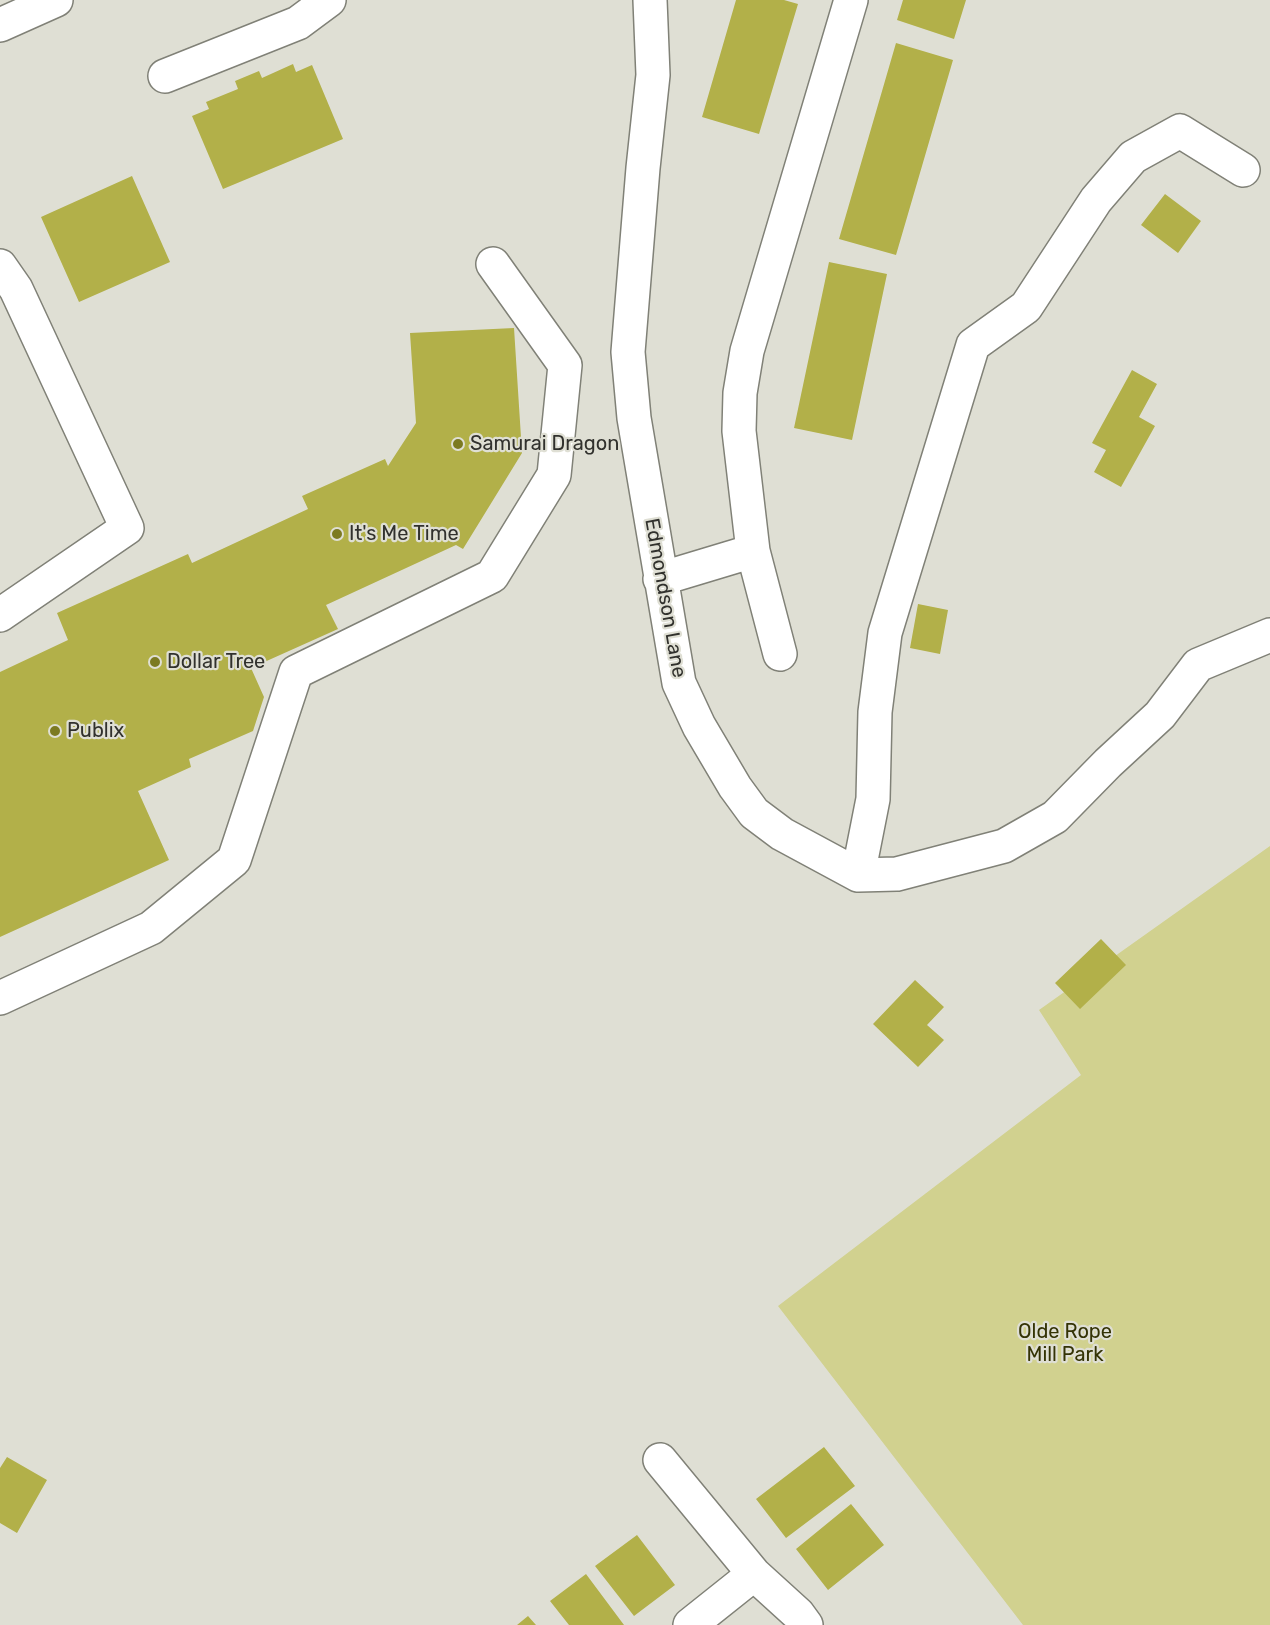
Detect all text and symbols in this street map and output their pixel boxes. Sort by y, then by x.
place label: Samurai Dragon [470,432,619,456]
marker: Samurai Dragon [451,437,465,451]
street label: Edmondson Lane [639,516,691,680]
place label: It's Me Time [349,522,459,546]
marker: It's Me Time [330,527,344,541]
place label: Dollar Tree [167,650,265,674]
marker: Dollar Tree [148,655,162,669]
place label: Publix [67,719,124,743]
marker: Publix [48,724,62,738]
park label: Olde Rope Mill Park [1018,1320,1112,1367]

